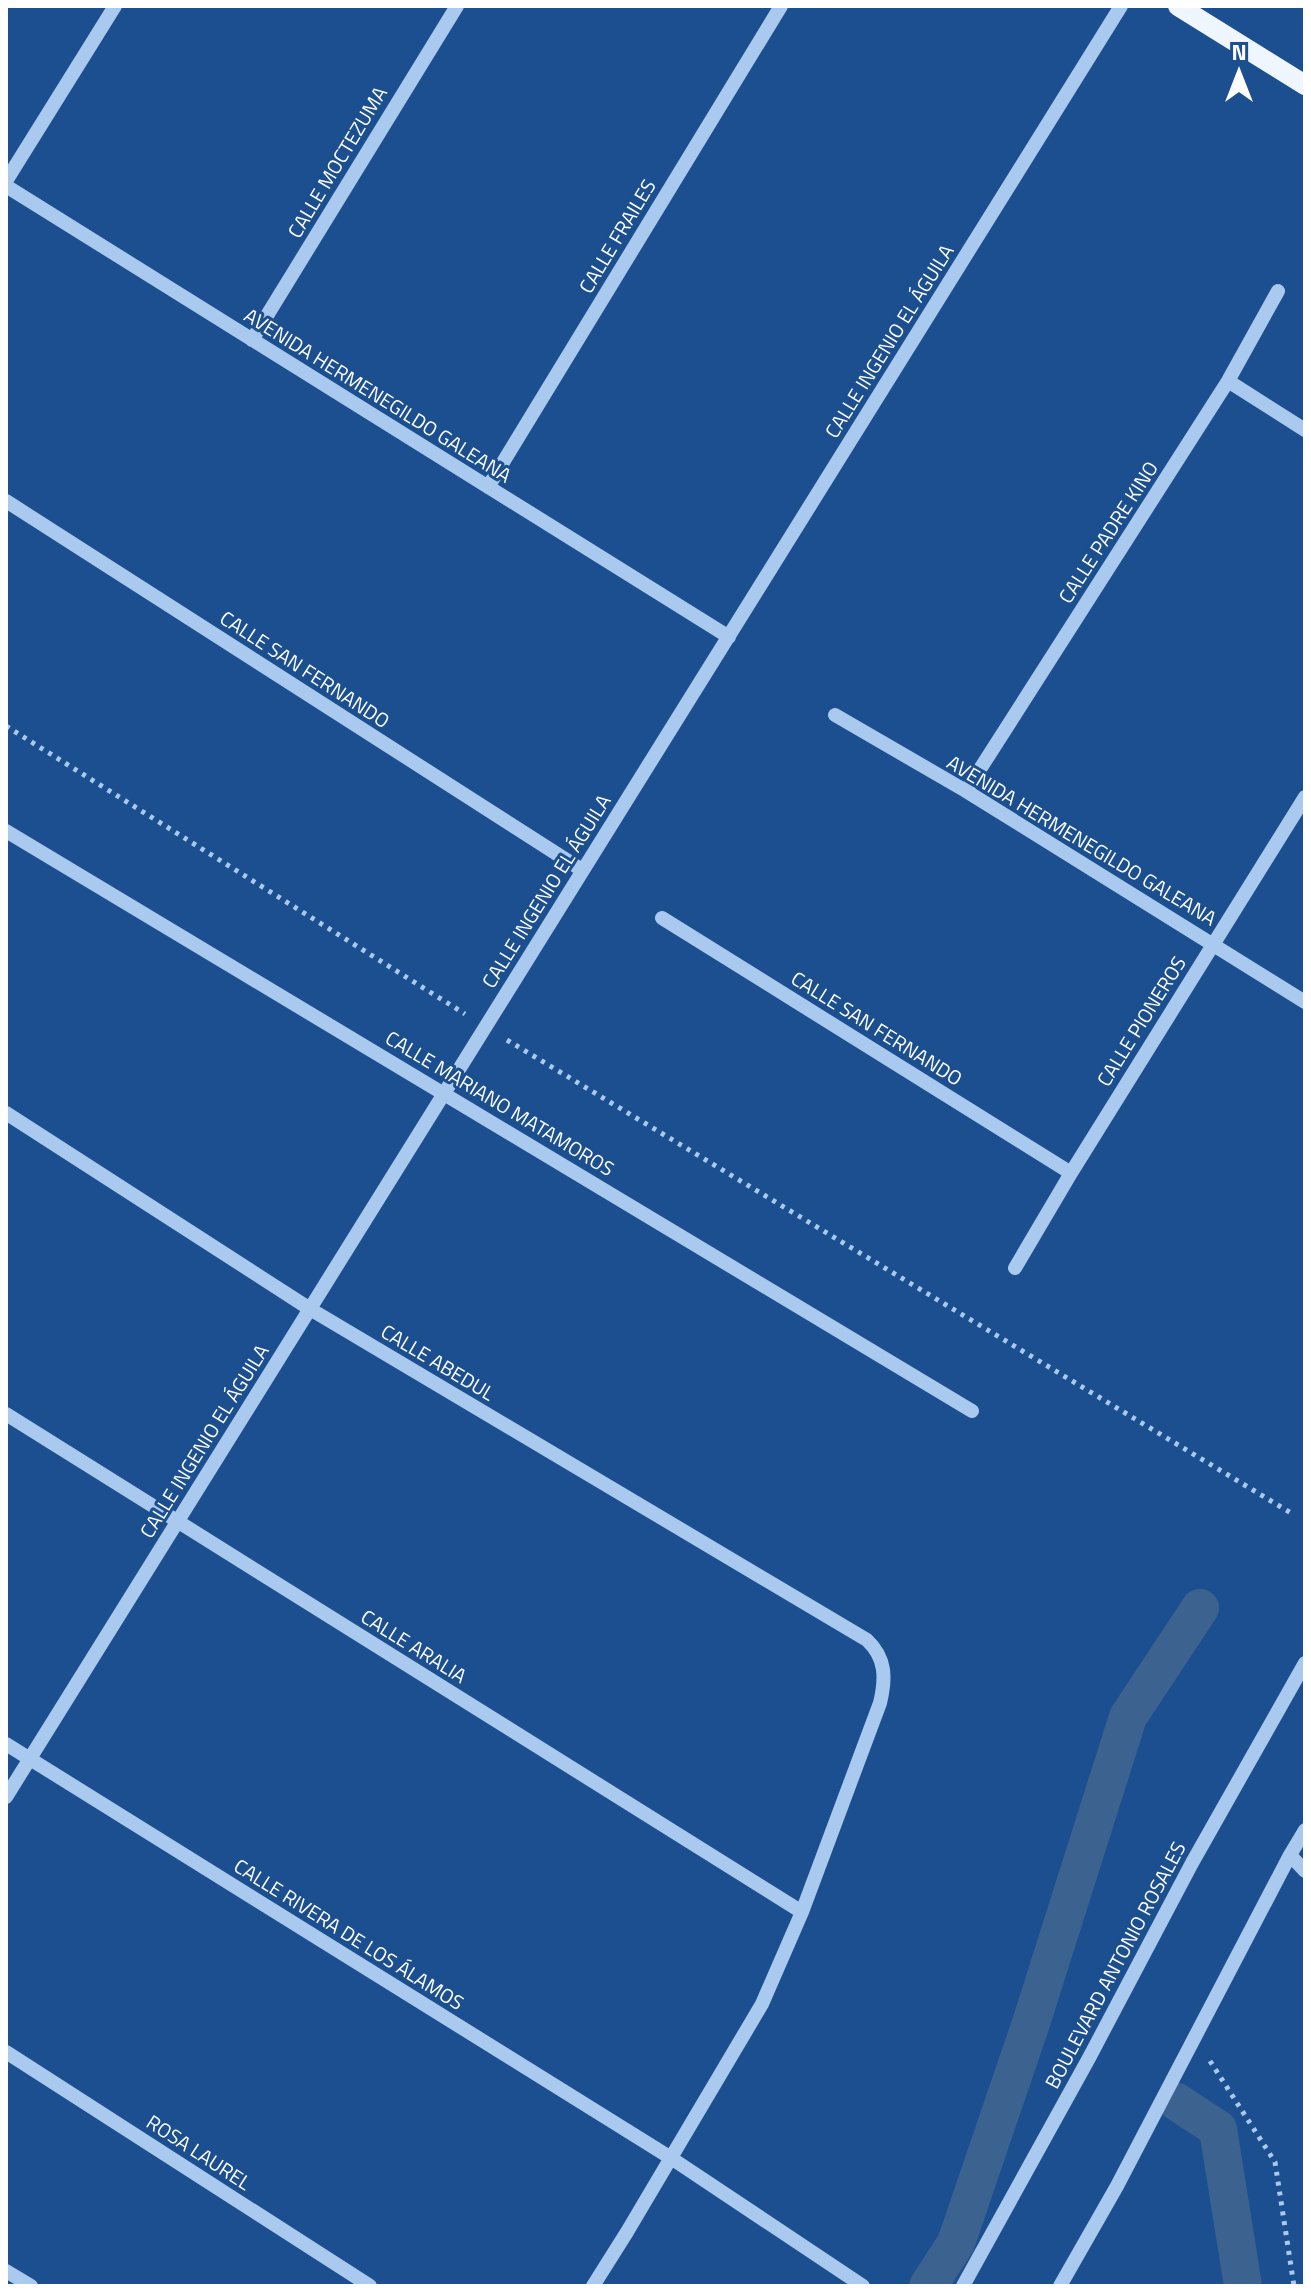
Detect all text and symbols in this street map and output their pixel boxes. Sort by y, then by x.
north arrow [1199,32,1279,112]
text: N [1231,35,1247,69]
street label: CALLE MOCTEZUMA [279,80,395,244]
street label: CALLE FRAILES [571,173,663,299]
street label: CALLE INGENIO EL ÁGUILA [817,238,961,444]
street label: AVENIDA HERMENEGILDO GALEANA [238,300,518,490]
street label: CALLE PADRE KINO [1050,455,1166,609]
street label: CALLE SAN FERNANDO [214,602,396,736]
street label: AVENIDA HERMENEGILDO GALEANA [941,747,1223,933]
street label: CALLE INGENIO EL ÁGUILA [474,788,618,994]
street label: CALLE PIONEROS [1089,950,1193,1092]
street label: CALLE SAN FERNANDO [785,963,969,1093]
street label: CALLE MARIANO MATAMOROS [380,1022,620,1184]
street label: CALLE ABEDUL [375,1316,501,1408]
street label: CALLE INGENIO EL ÁGUILA [132,1338,276,1544]
street label: CALLE ARALIA [355,1601,473,1691]
street label: BOULEVARD ANTONIO ROSALES [1037,1836,1193,2094]
street label: CALLE RIVERA DE LOS ÁLAMOS [228,1850,470,2018]
street label: ROSA LAUREL [140,2106,258,2198]

